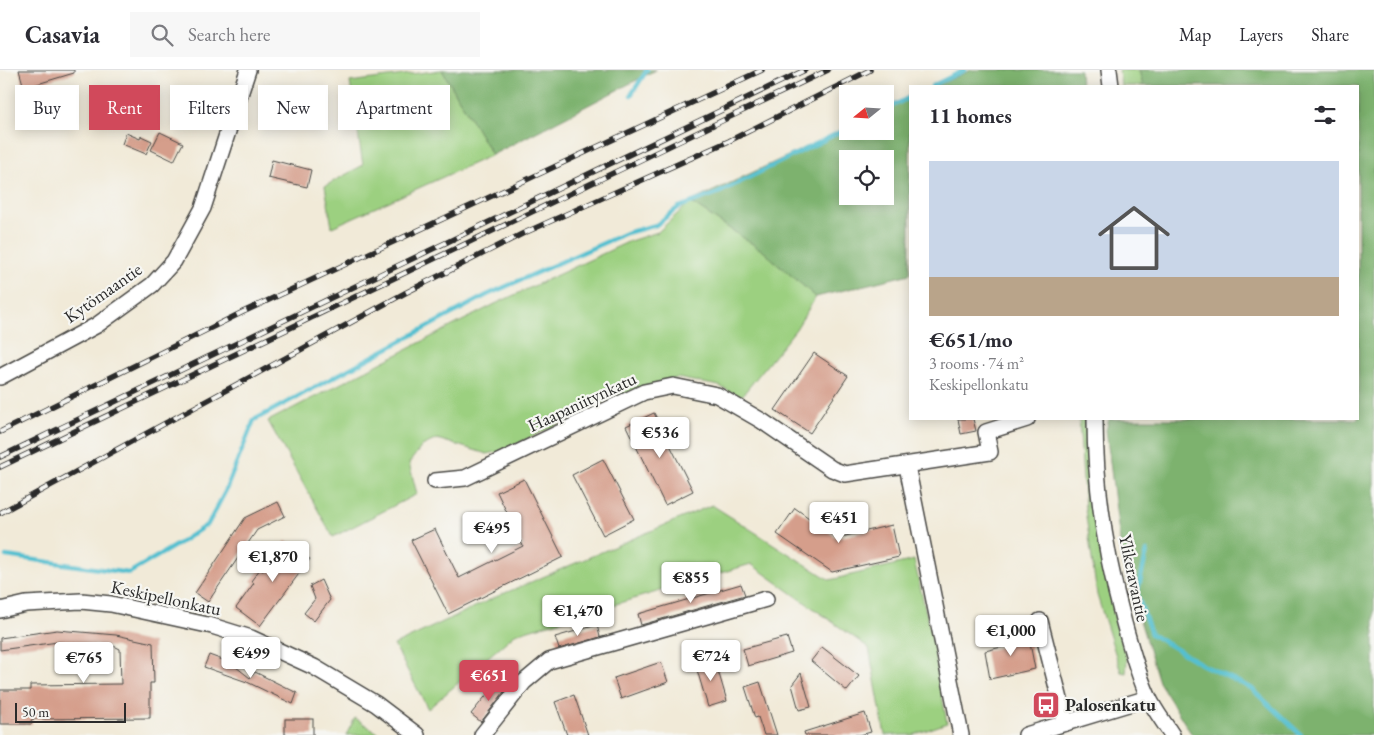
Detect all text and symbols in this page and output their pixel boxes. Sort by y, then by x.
search box [130,12,480,57]
text: Casavia [25,19,100,50]
icon: search [148,21,176,49]
text: Search here [188,22,270,47]
text: Map [1179,23,1211,46]
text: Layers [1239,23,1283,46]
text: Share [1311,23,1349,46]
chip: Buy [15,85,79,130]
chip: Rent [89,85,160,130]
chip: Filters [170,85,248,130]
chip: New [258,85,328,130]
chip: Apartment [338,85,450,130]
north arrow [839,85,894,140]
map controls [839,85,894,205]
icon: filters [1311,101,1339,129]
text: 11 homes [929,102,1012,129]
button: locate [839,150,894,205]
icon: home [1089,193,1179,283]
street label: Kytömaantie [59,257,146,328]
text: €651/mo [929,326,1013,353]
text: 3 rooms · 74 m² [929,353,1024,374]
street label: Haapaniitynkatu [524,366,640,437]
text: Keskipellonkatu [929,374,1029,395]
pin: €536 [630,416,690,459]
text: €536 [641,422,679,443]
pin: €451 [809,502,869,544]
text: €451 [820,507,858,528]
pin: €495 [462,512,522,554]
text: €495 [473,517,511,538]
street label: Ylikeravantie [1114,532,1155,624]
pin: €1,870 [232,540,314,583]
text: €1,870 [248,546,298,567]
pin: €855 [661,562,721,604]
text: €855 [672,567,710,588]
street label: Keskipellonkatu [109,575,224,621]
pin: €1,470 [537,594,619,637]
text: €1,470 [553,600,603,621]
pin: €1,000 [970,614,1052,657]
text: €1,000 [986,620,1036,641]
pin: €499 [221,636,281,679]
pin: €724 [681,640,741,682]
pin: €765 [54,642,114,684]
text: €499 [232,642,270,663]
text: €724 [692,645,730,666]
text: €765 [65,647,103,668]
pin: €651 [459,660,519,702]
text: €651 [470,665,508,686]
bus stop icon: Palosenkatu [1031,690,1061,720]
place label: Palosenkatu [1065,693,1156,716]
scale bar [15,700,126,723]
text: 50 m [22,703,49,721]

